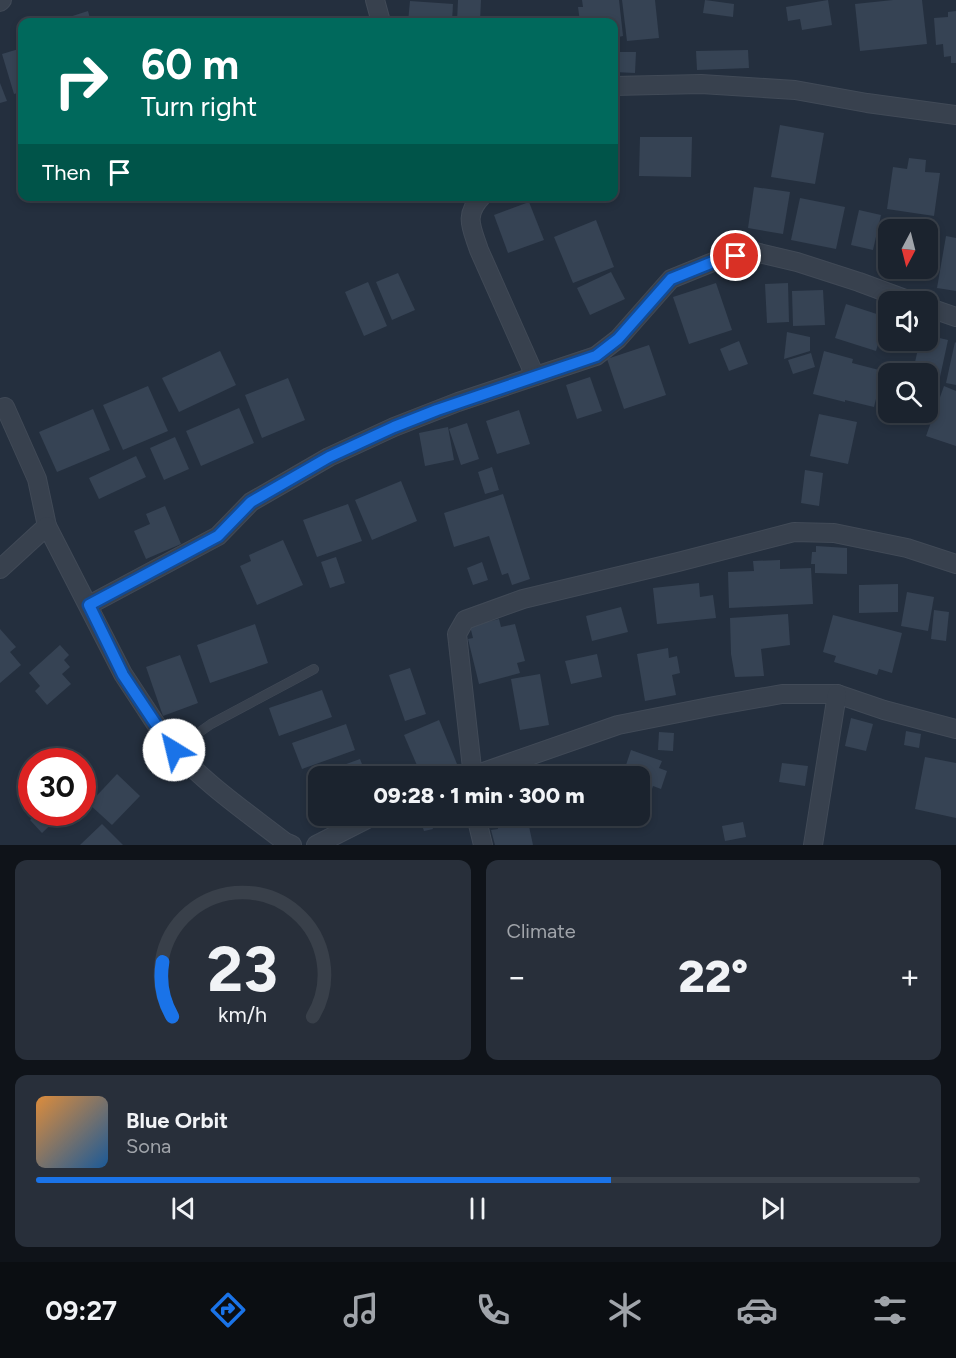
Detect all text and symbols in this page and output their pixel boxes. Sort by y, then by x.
text: 60 m [141,39,239,90]
icon: right [42,42,120,120]
text: Turn right [141,90,257,123]
icon: arrive [103,156,136,189]
text: Then [42,159,91,186]
north arrow [878,219,938,279]
map controls [878,219,938,423]
pin [710,230,761,281]
icon: arrive [719,239,752,272]
button: sound [878,291,938,351]
button: search [878,363,938,423]
position arrow [142,718,206,782]
speed limit sign: 30 [18,748,96,826]
text: 09:28 · 1 min · 300 m [373,782,585,809]
text: Climate [507,919,576,943]
text: 23 [207,932,278,1007]
text: 22° [678,949,748,1003]
text: − [507,957,527,996]
text: + [899,957,920,996]
text: km/h [218,1002,267,1027]
text: Blue Orbit [126,1107,228,1134]
text: Sona [126,1134,171,1158]
icon: previous [167,1192,200,1225]
icon: pause [461,1192,494,1225]
icon: next [756,1192,789,1225]
icon: directions [207,1289,249,1331]
icon: music [340,1289,382,1331]
icon: phone [472,1289,514,1331]
icon: climate [604,1289,646,1331]
icon: car [736,1289,778,1331]
icon: filters [869,1289,911,1331]
text: 09:27 [45,1294,117,1327]

